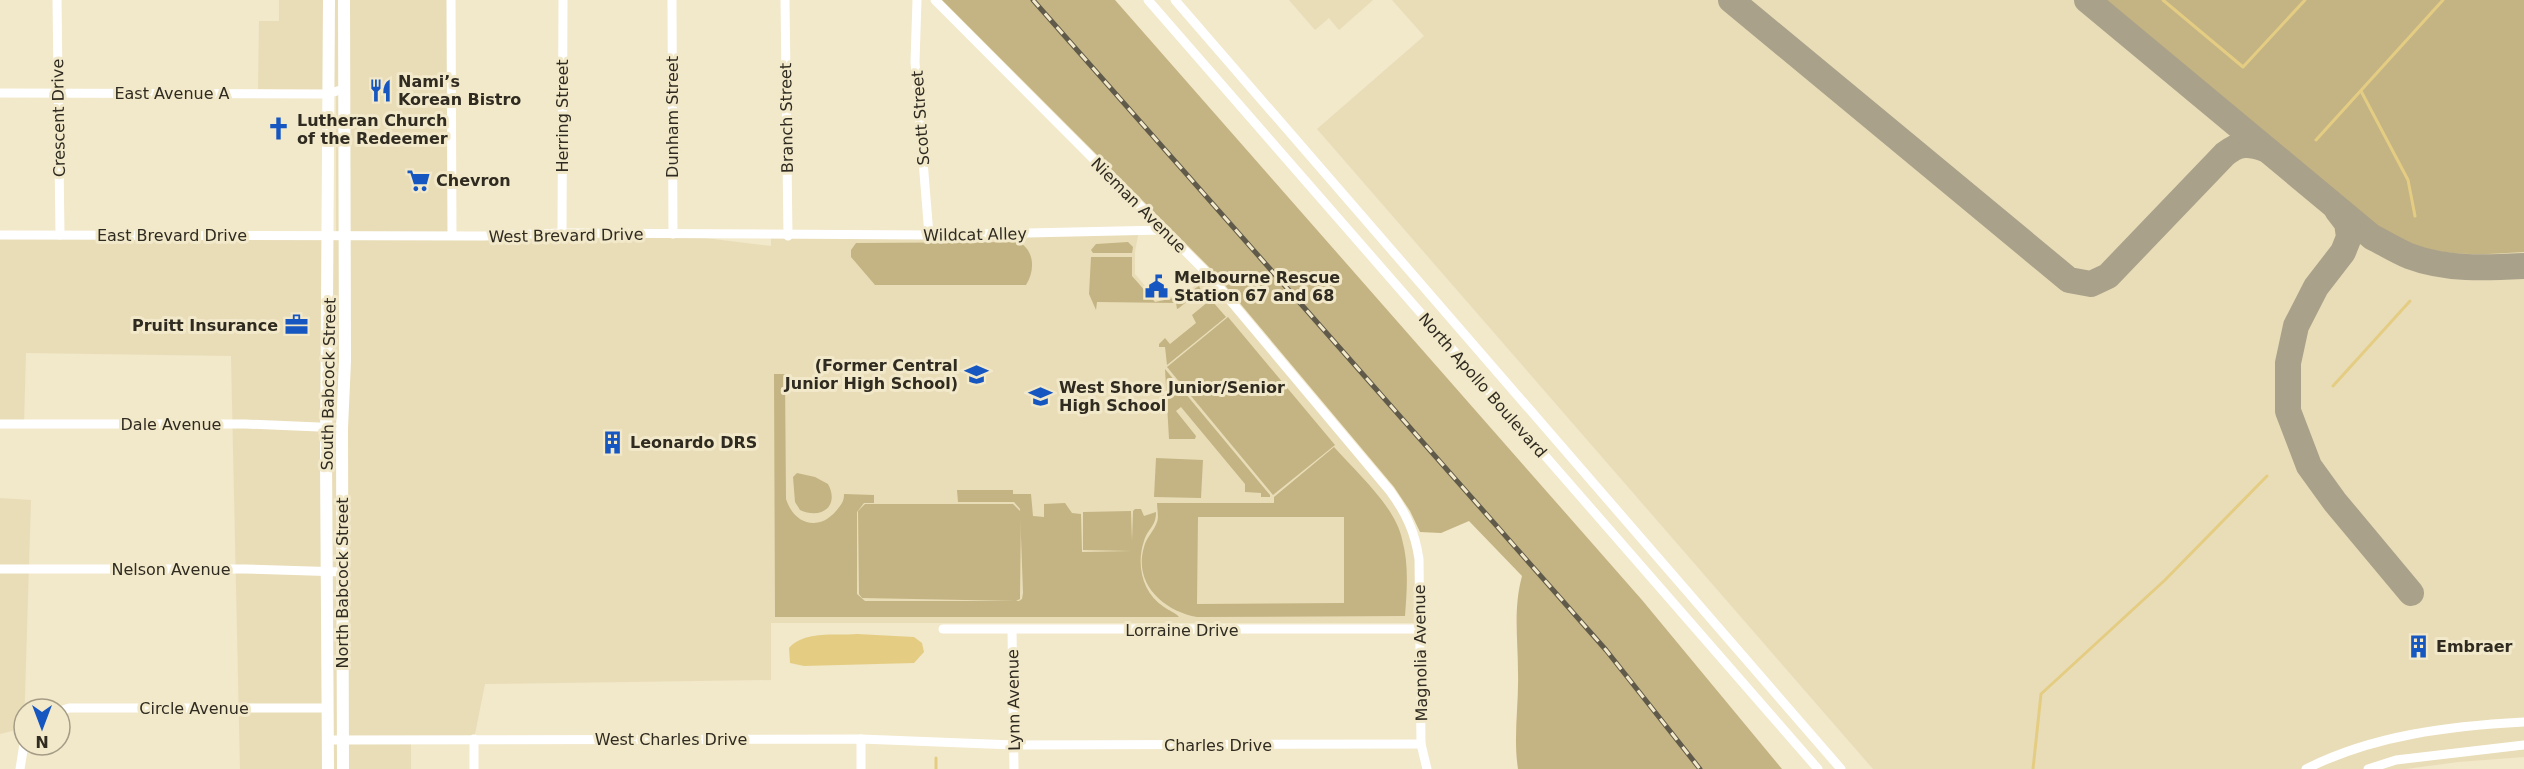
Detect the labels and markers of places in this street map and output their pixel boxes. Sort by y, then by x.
place label: Nami’s Korean Bistro [398,72,521,109]
restaurant icon: Nami’s Korean Bistro [367,77,393,103]
place label: Lutheran Church of the Redeemer [297,111,448,148]
church icon: Lutheran Church of the Redeemer [266,116,292,142]
supermarket icon: Chevron [405,167,431,193]
place label: Chevron [436,171,511,190]
place label: Melbourne Rescue Station 67 and 68 [1174,268,1340,305]
public building icon: Melbourne Rescue Station 67 and 68 [1143,273,1169,299]
office icon: Pruitt Insurance [283,312,309,338]
place label: Pruitt Insurance [132,316,278,335]
place label: (Former Central Junior High School) [784,356,958,393]
school or university icon: (Former Central Junior High School) [963,361,989,387]
place label: West Shore Junior/Senior High School [1059,378,1285,415]
school or university icon: West Shore Junior/Senior High School [1028,383,1054,409]
building icon: Leonardo DRS [599,429,625,455]
place label: Leonardo DRS [630,433,757,452]
building icon: Embraer [2405,633,2431,659]
place label: Embraer [2436,637,2513,656]

